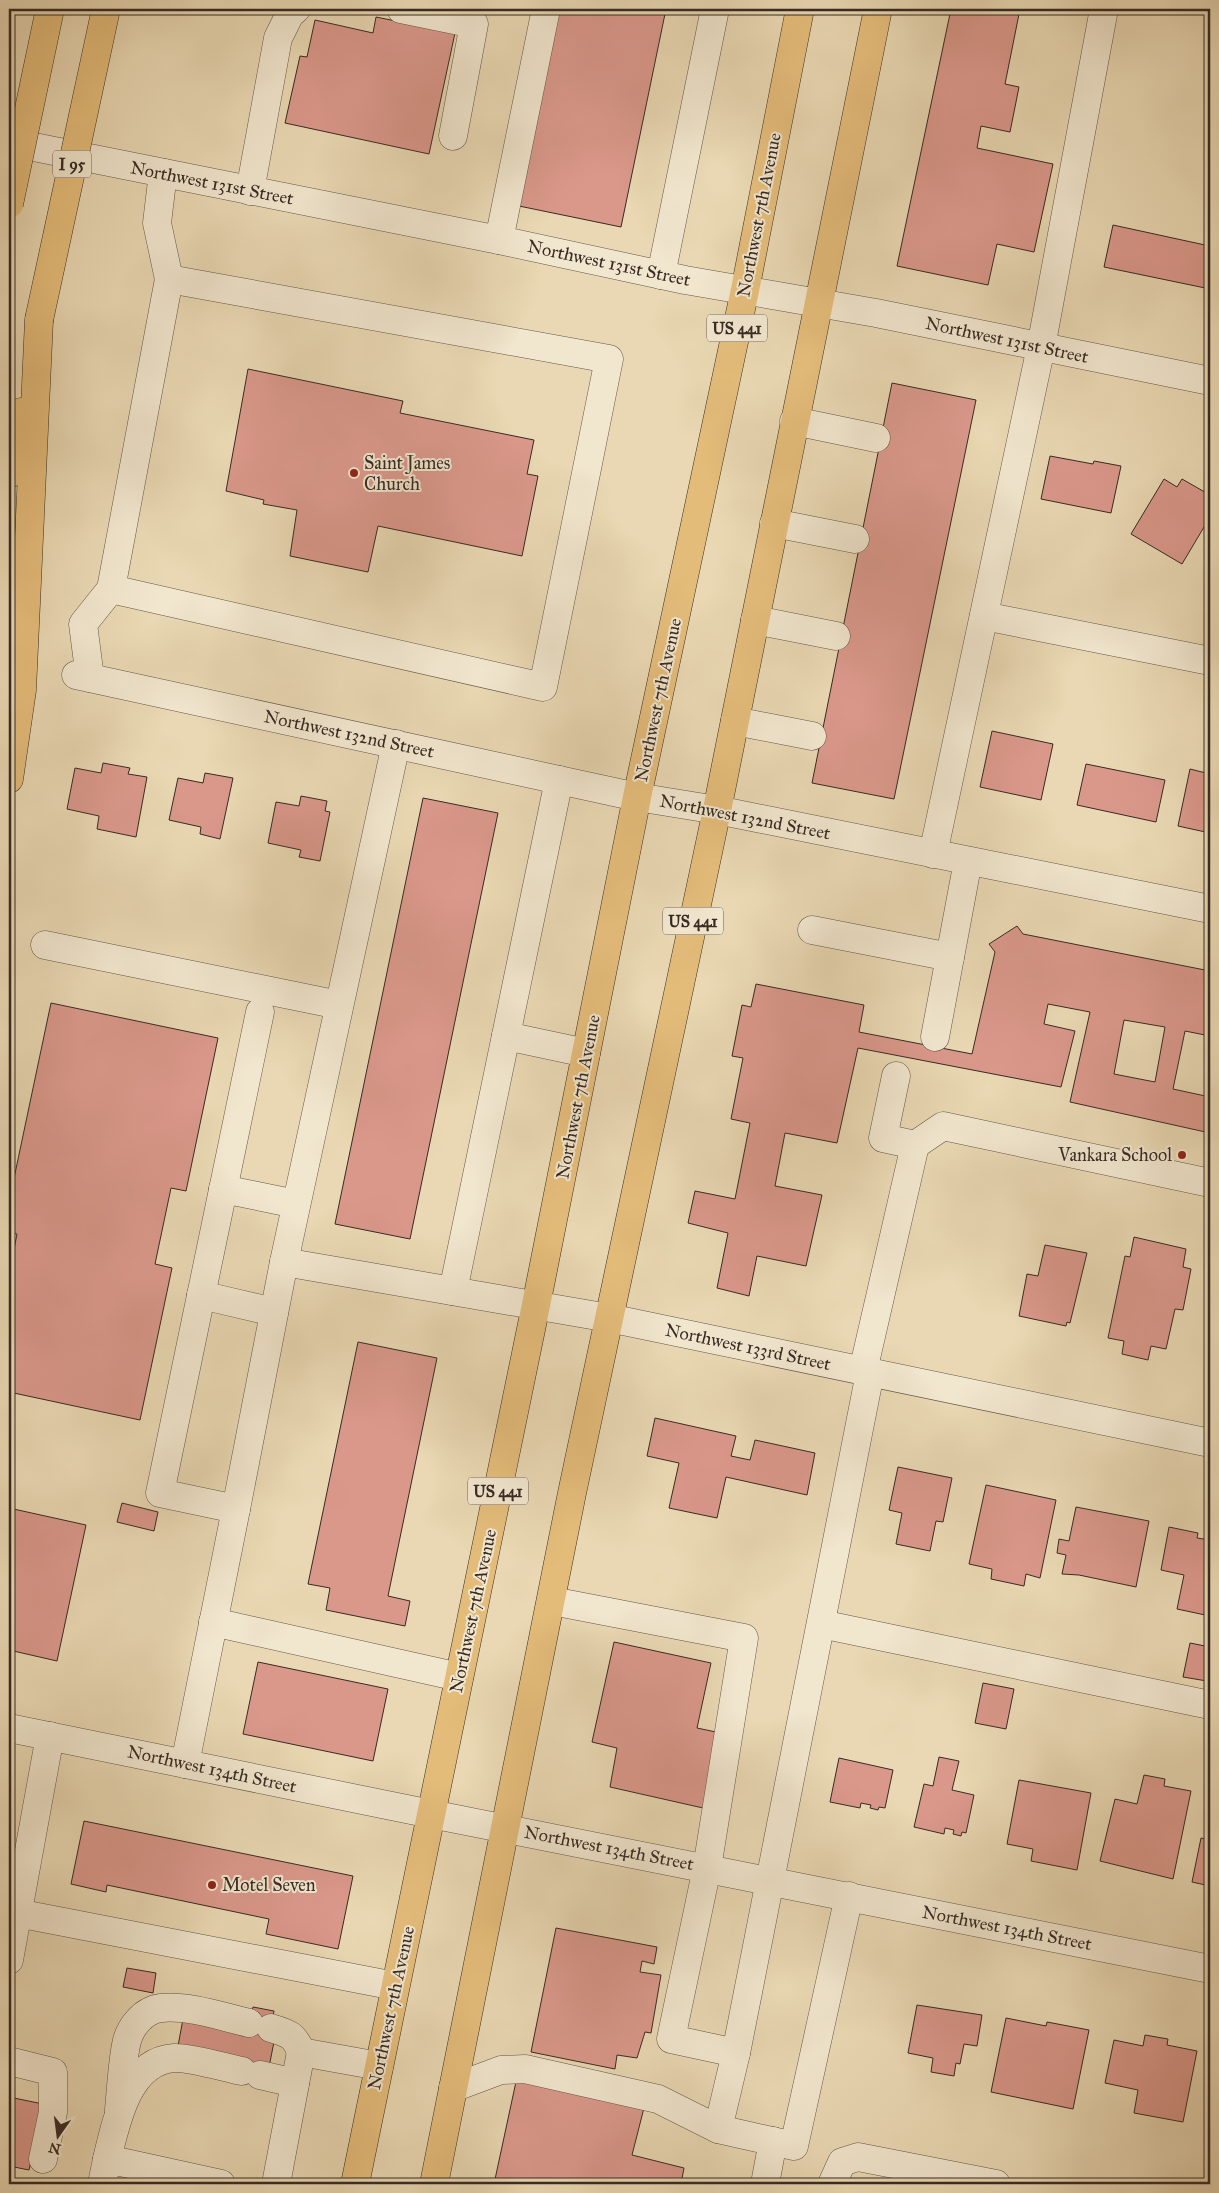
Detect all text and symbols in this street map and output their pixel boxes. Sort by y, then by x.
street label: Northwest 7th Avenue [732,131,786,299]
road number: I 95 [53,150,91,178]
street label: Northwest 131st Street [128,156,296,210]
street label: Northwest 131st Street [526,235,693,291]
street label: Northwest 131st Street [924,312,1091,368]
road number: US 441 [707,314,767,342]
place label: Saint James Church [364,452,450,495]
marker: Saint James Church [348,467,360,479]
street label: Northwest 7th Avenue [630,616,686,784]
street label: Northwest 132nd Street [262,705,437,763]
street label: Northwest 132nd Street [658,790,833,844]
road number: US 441 [663,908,723,934]
street label: Northwest 7th Avenue [551,1013,605,1181]
place label: Vankara School [1057,1144,1172,1166]
marker: Vankara School [1176,1149,1188,1161]
street label: Northwest 133rd Street [663,1319,833,1375]
road number: US 441 [468,1478,528,1504]
street label: Northwest 7th Avenue [445,1527,501,1695]
street label: Northwest 134th Street [125,1740,299,1798]
street label: Northwest 134th Street [522,1821,696,1875]
place label: Motel Seven [222,1874,316,1896]
marker: Motel Seven [206,1879,218,1891]
street label: Northwest 134th Street [920,1901,1094,1955]
street label: Northwest 7th Avenue [363,1924,419,2092]
north arrow [32,2110,82,2160]
text: N [47,2138,63,2158]

